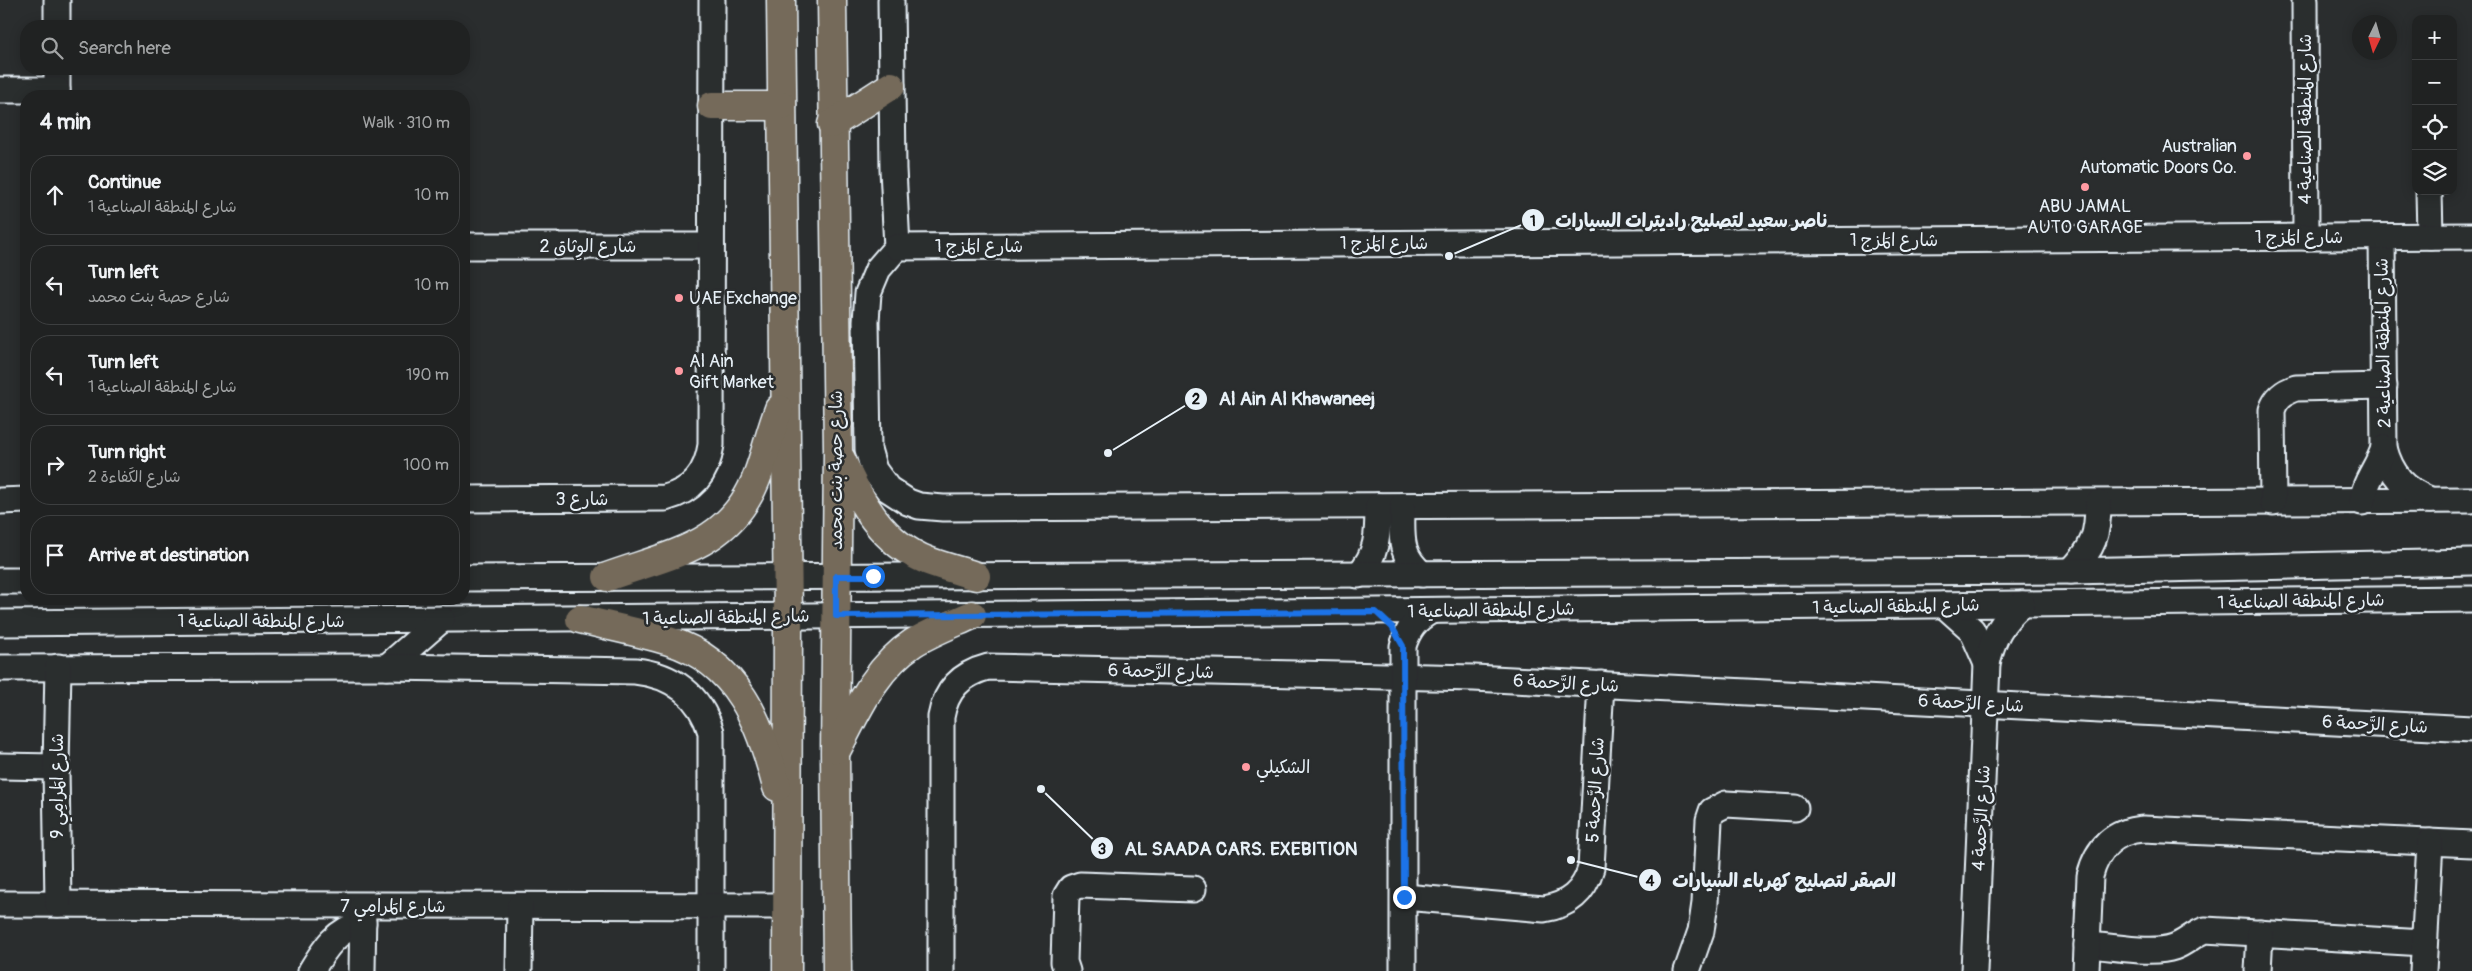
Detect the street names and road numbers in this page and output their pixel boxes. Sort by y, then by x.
street label: شارع المنطقة الصناعية 4 [2294,34,2317,204]
street label: شارع المَزج 1 [2255,226,2343,249]
street label: شارع المَزج 1 [1850,229,1938,252]
street label: شارع المَزج 1 [1340,232,1428,255]
street label: شارع الوِثاق 2 [539,235,637,260]
street label: شارع المَزج 1 [935,235,1023,258]
street label: شارع المنطقة الصناعية 2 [2371,258,2396,428]
street label: شارع حصة بنت محمد [825,390,848,550]
street label: شارع 3 [556,488,608,511]
street label: شارع المنطقة الصناعية 1 [2217,589,2385,614]
street label: شارع المنطقة الصناعية 1 [1812,594,1980,619]
street label: شارع المنطقة الصناعية 1 [1407,598,1575,623]
street label: شارع المنطقة الصناعية 1 [642,605,810,630]
street label: شارع المنطقة الصناعية 1 [177,610,345,633]
street label: شارع الرَّحمة 6 [1108,659,1214,684]
street label: شارع الرَّحمة 6 [1512,669,1620,698]
street label: شارع الرَّحمة 6 [1917,689,2025,718]
street label: شارع الرَّحمة 6 [2321,710,2429,739]
street label: شارع المَرامِي 9 [46,733,73,839]
street label: شارع الرَّحمة 5 [1581,737,1610,843]
street label: شارع الرَّحمة 4 [1967,764,1996,872]
street label: شارع المَرامِي 7 [340,895,446,922]

